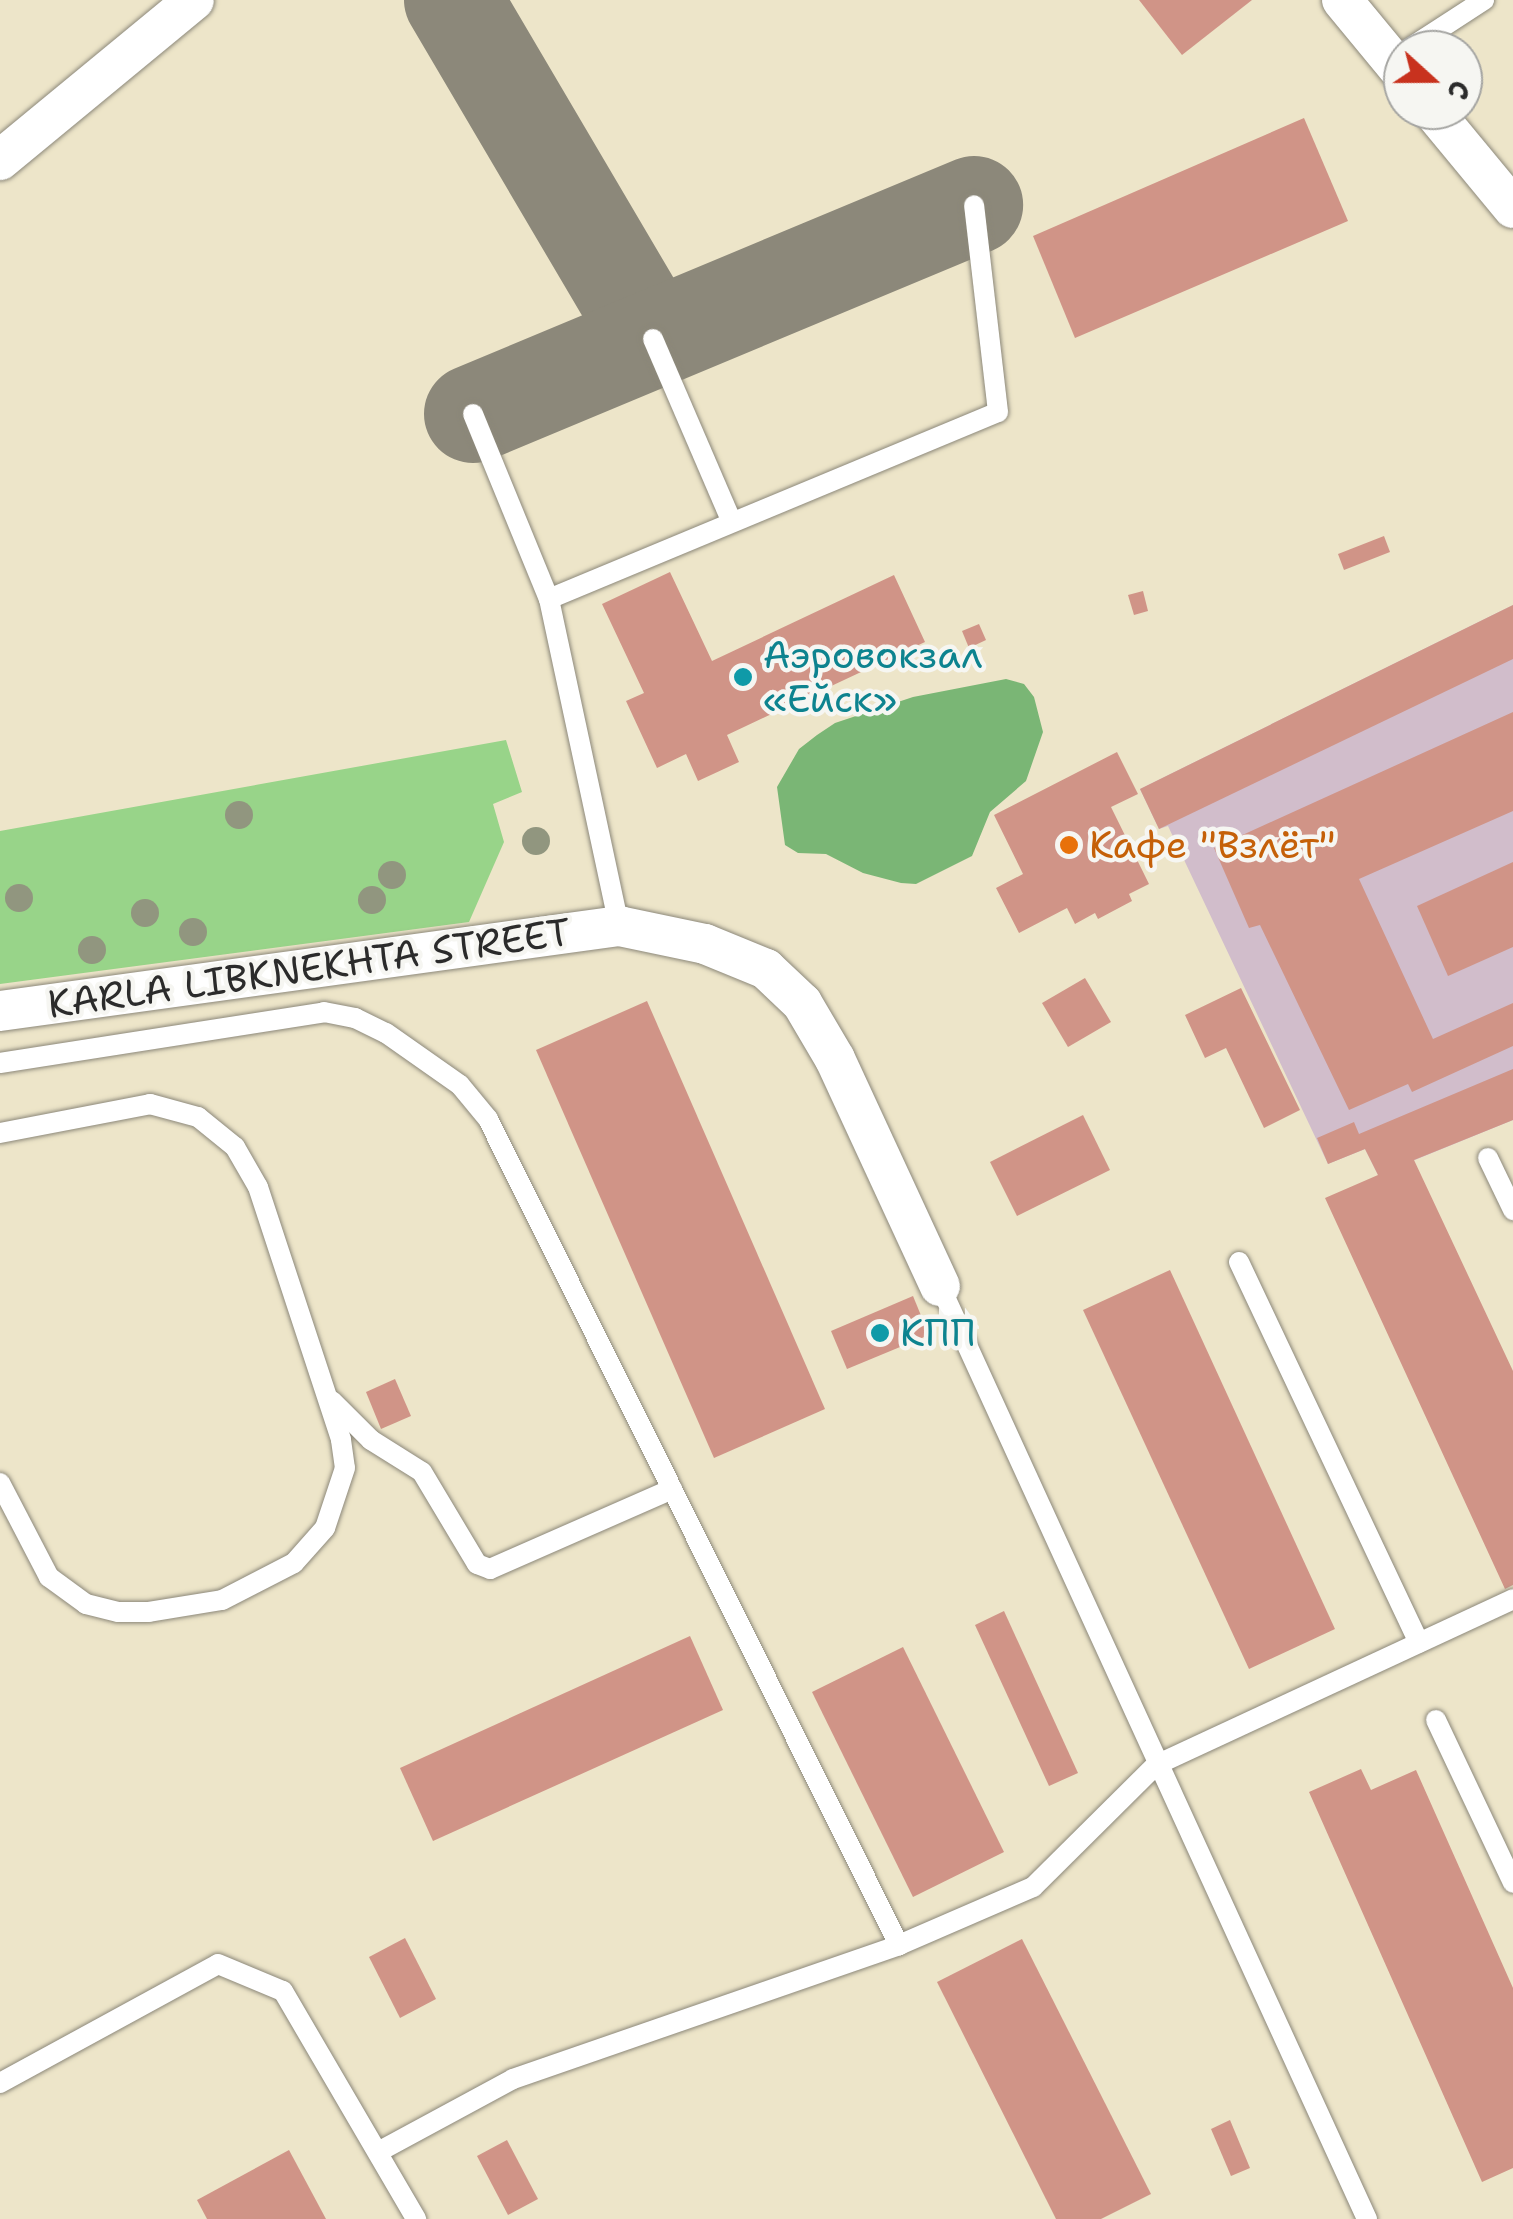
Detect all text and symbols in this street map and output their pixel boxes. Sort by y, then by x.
north arrow [1383,30,1483,130]
text: С [1438,75,1480,105]
place label: Аэровокзал «Ейск» [763,632,982,722]
marker: Аэровокзал «Ейск» [732,666,754,688]
place label: Кафе "Взлёт" [1089,822,1336,868]
marker: Кафе "Взлёт" [1058,834,1080,856]
street label: KARLA LIBKNEKHTA STREET [45,909,573,1027]
place label: КПП [900,1310,976,1356]
marker: КПП [869,1322,891,1344]

